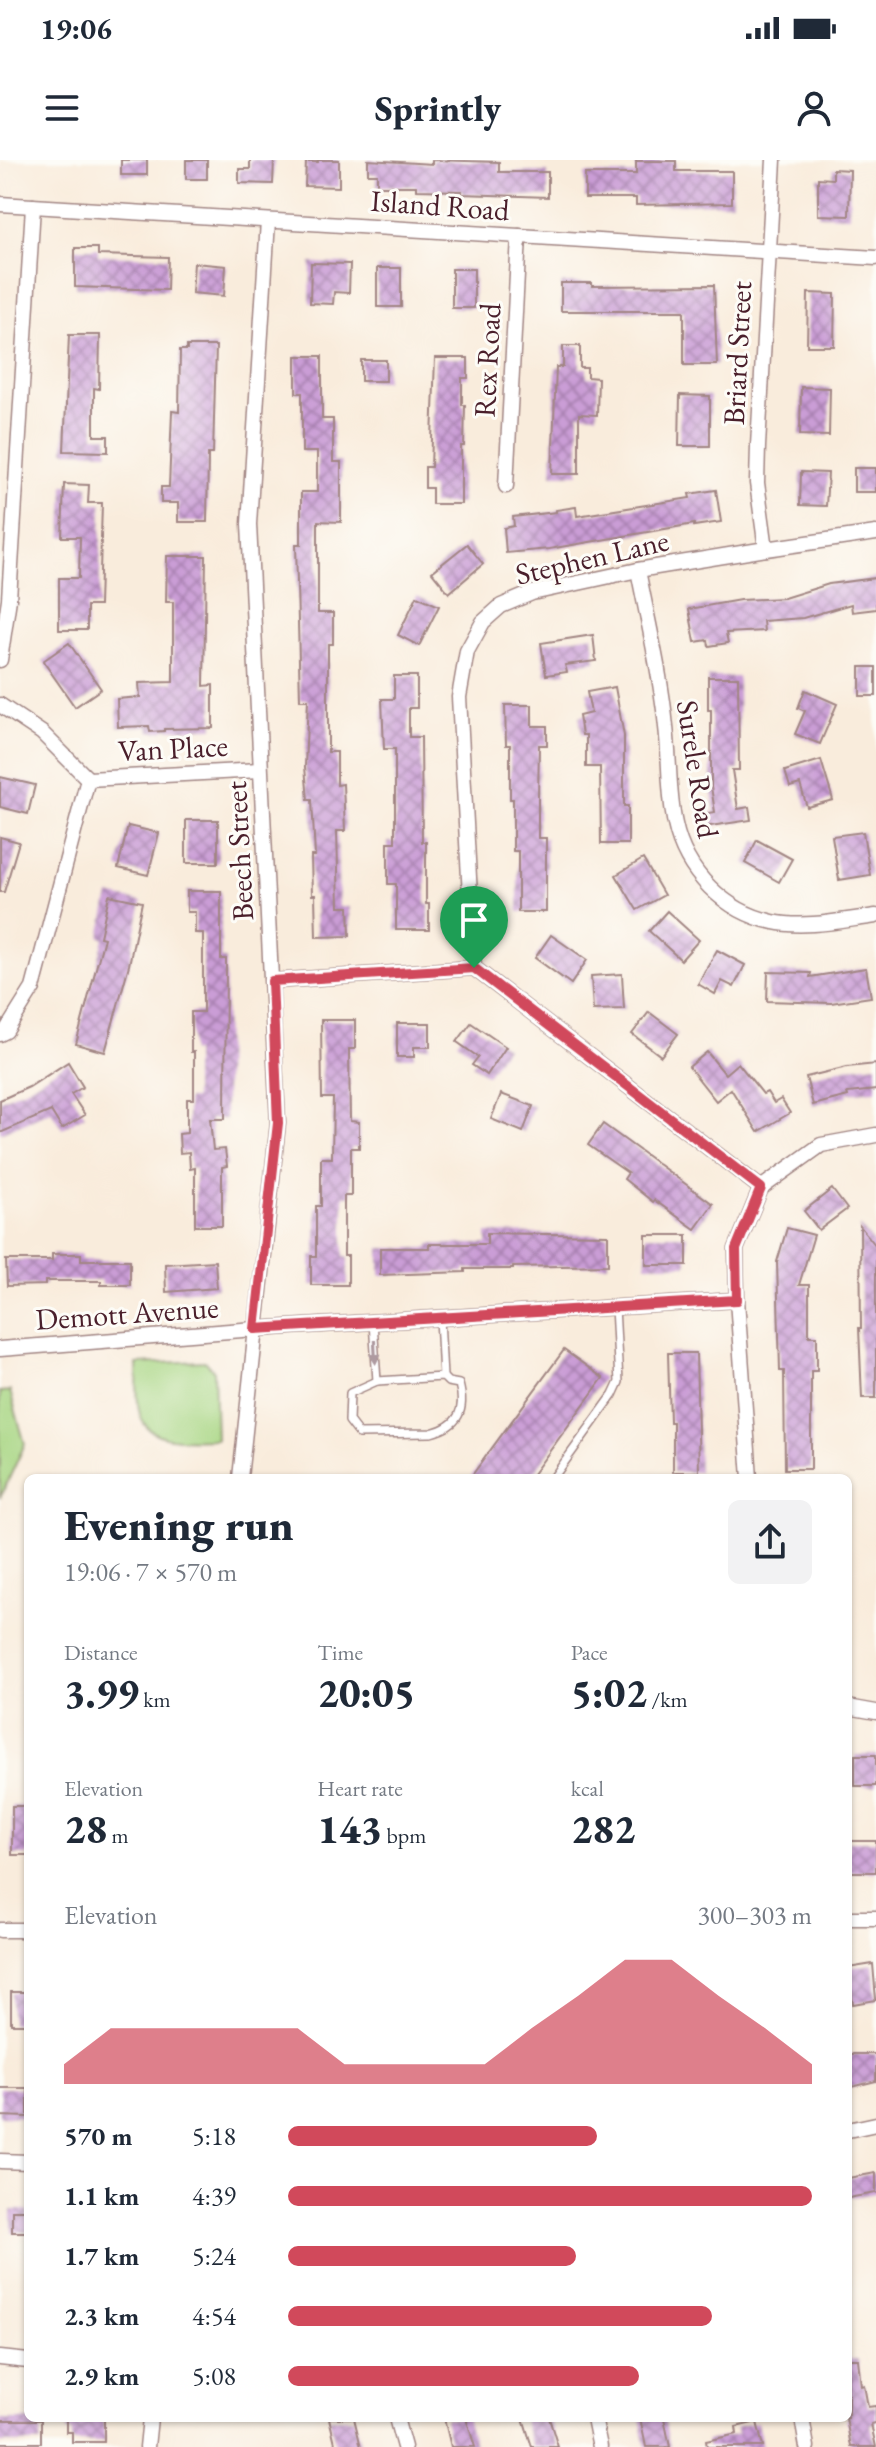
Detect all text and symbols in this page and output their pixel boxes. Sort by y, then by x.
text: 19:06 [40,9,112,48]
text: Sprintly [375,85,501,132]
icon: menu [40,86,84,130]
icon: person [792,86,836,130]
street label: Island Road [369,181,511,229]
street label: Briard Street [714,279,760,426]
street label: Rex Road [465,301,510,418]
street label: Stephen Lane [512,520,672,594]
street label: Surele Road [668,697,728,842]
street label: Van Place [117,726,229,770]
street label: Beech Street [216,780,262,922]
pin [440,886,508,968]
icon: arrive [452,898,496,942]
street label: Demott Avenue [34,1287,220,1339]
one-way arrow [369,1340,382,1365]
text: Evening run [64,1496,294,1553]
button: share [728,1500,812,1584]
text: 19:06 · 7 × 570 m [64,1555,237,1589]
text: Distance [64,1638,137,1667]
text: Time [317,1638,363,1667]
text: Pace [571,1638,608,1667]
text: 3.99 [64,1667,139,1719]
text: 20:05 [317,1667,415,1719]
text: 5:02 [571,1667,647,1719]
text: km [139,1685,171,1714]
text: /km [647,1685,688,1714]
text: Elevation [64,1774,143,1803]
text: Heart rate [317,1774,403,1803]
text: kcal [571,1774,604,1803]
text: 28 [64,1803,107,1855]
text: 143 [317,1803,382,1855]
text: 282 [571,1803,635,1855]
text: m [107,1821,129,1850]
text: bpm [382,1821,426,1850]
text: Elevation [64,1898,158,1932]
text: 300–303 m [697,1898,812,1932]
text: 570 m [64,2119,132,2153]
text: 5:18 [192,2119,236,2153]
text: 1.1 km [64,2179,139,2213]
text: 4:39 [192,2179,236,2213]
text: 1.7 km [64,2239,139,2273]
text: 5:24 [192,2239,236,2273]
text: 2.3 km [64,2299,139,2333]
text: 4:54 [192,2299,236,2333]
text: 2.9 km [64,2359,139,2393]
text: 5:08 [192,2359,236,2393]

